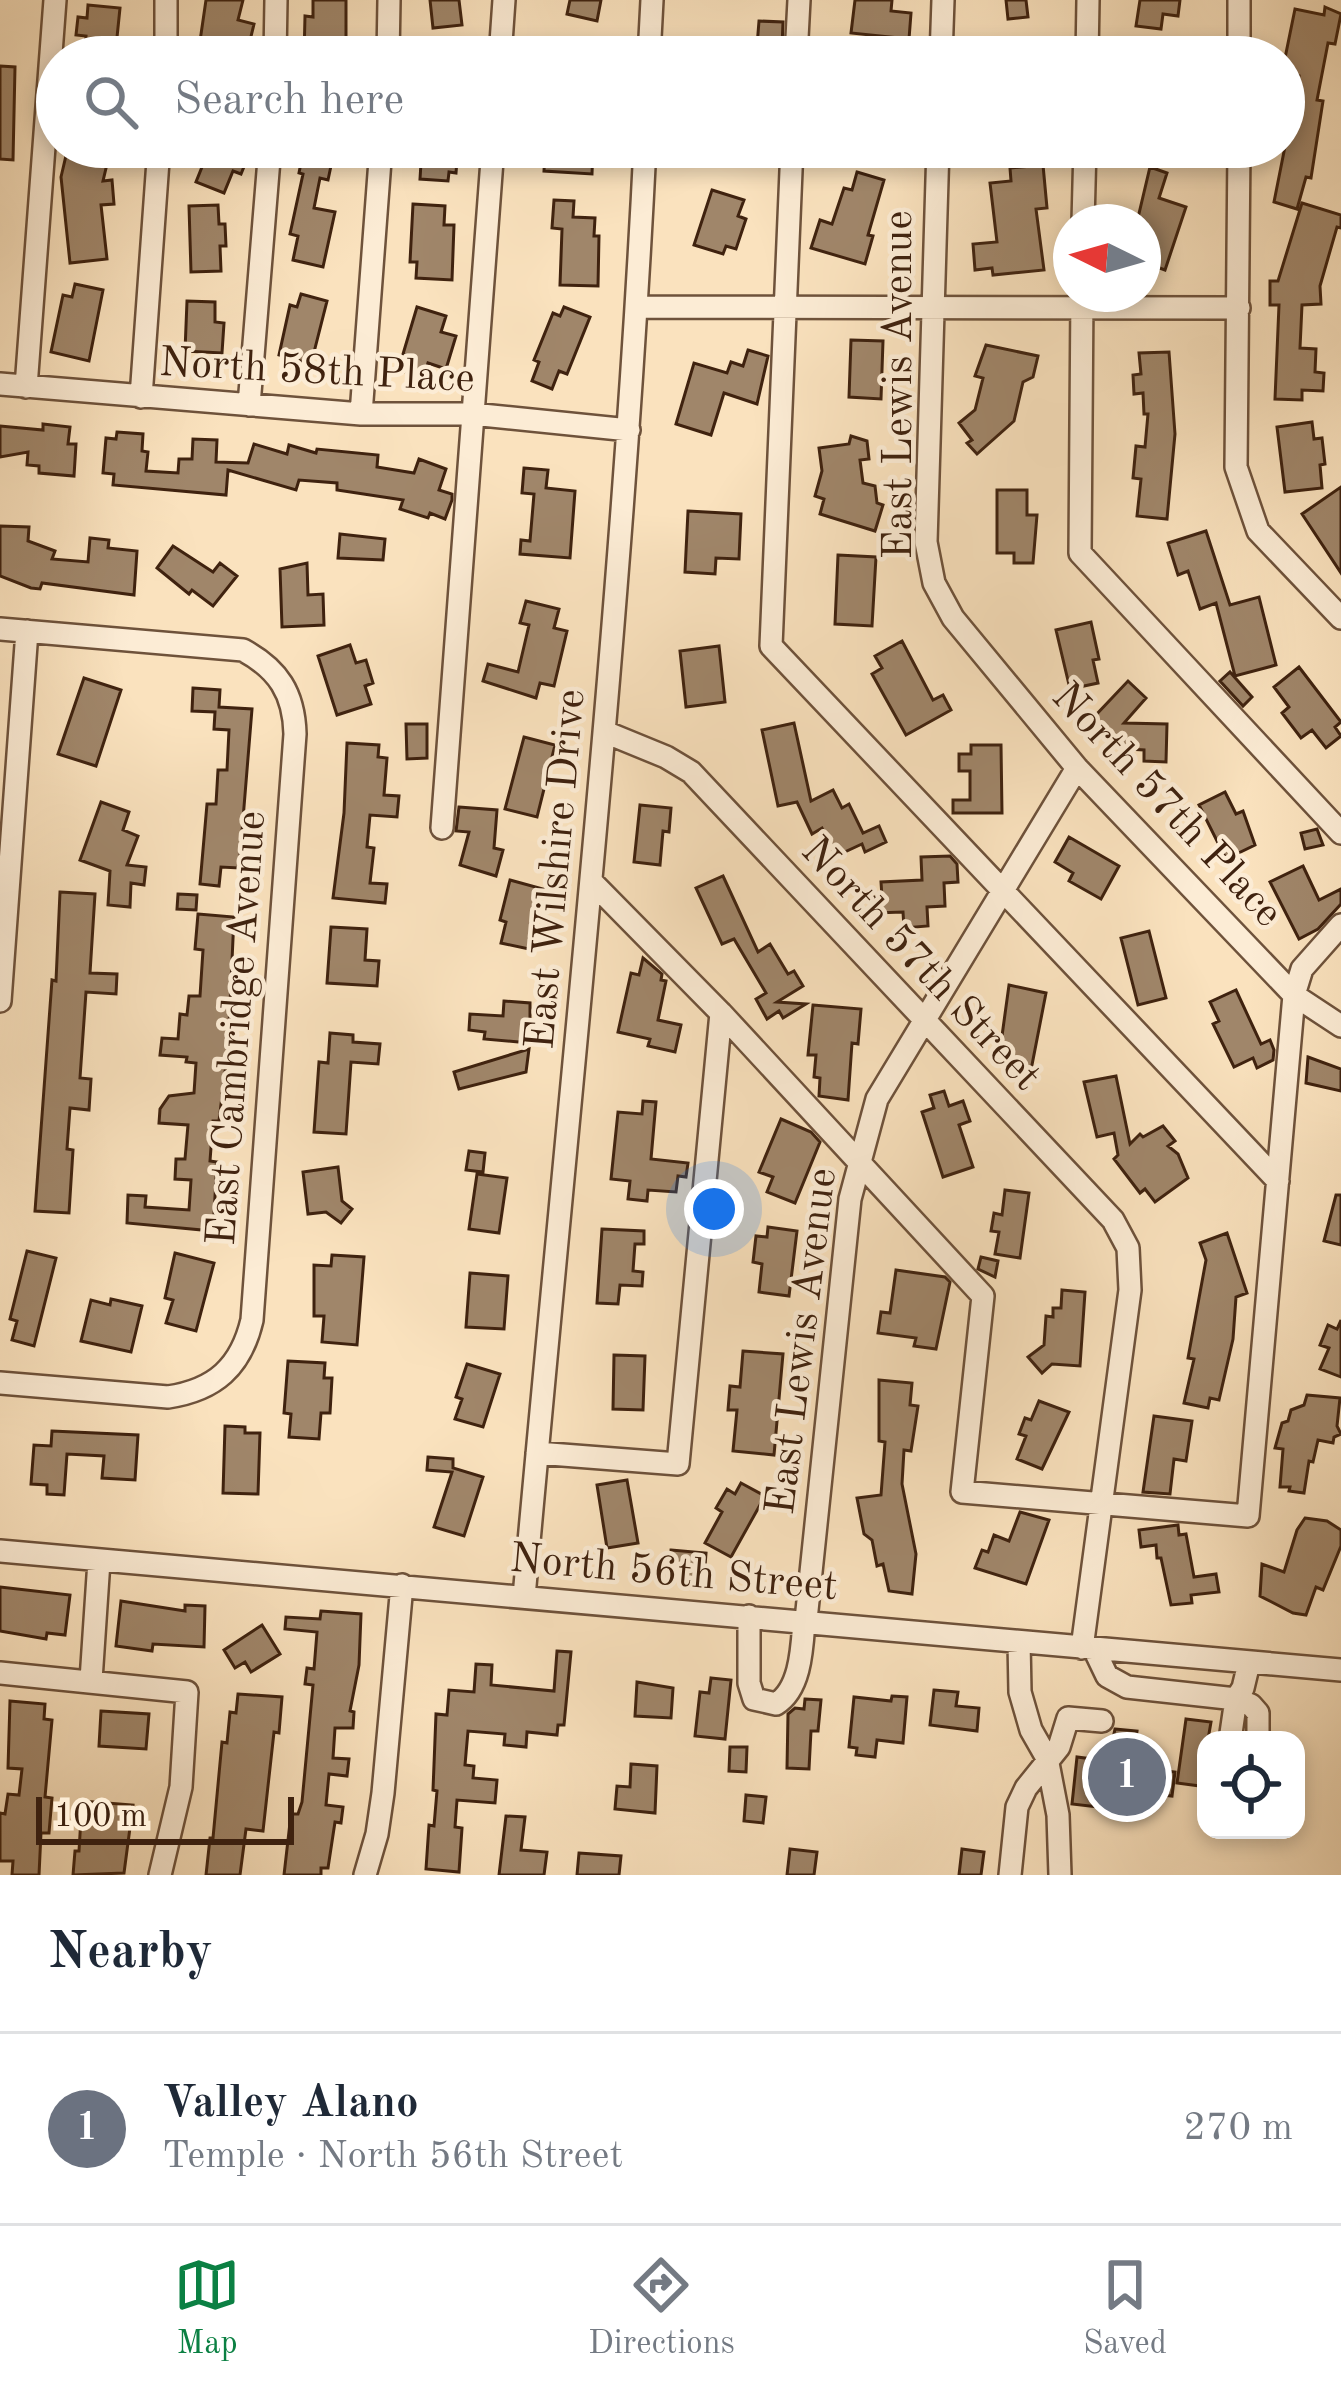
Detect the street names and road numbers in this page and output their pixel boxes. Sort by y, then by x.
street label: East Lewis Avenue [879,210,921,560]
street label: North 58th Place [158,343,476,401]
street label: North 57th Place [1043,676,1289,936]
street label: East Wilshire Drive [520,687,594,1051]
street label: East Cambridge Avenue [202,809,274,1247]
street label: North 57th Street [793,830,1048,1099]
street label: East Lewis Avenue [761,1166,845,1517]
street label: North 56th Street [508,1539,839,1609]

